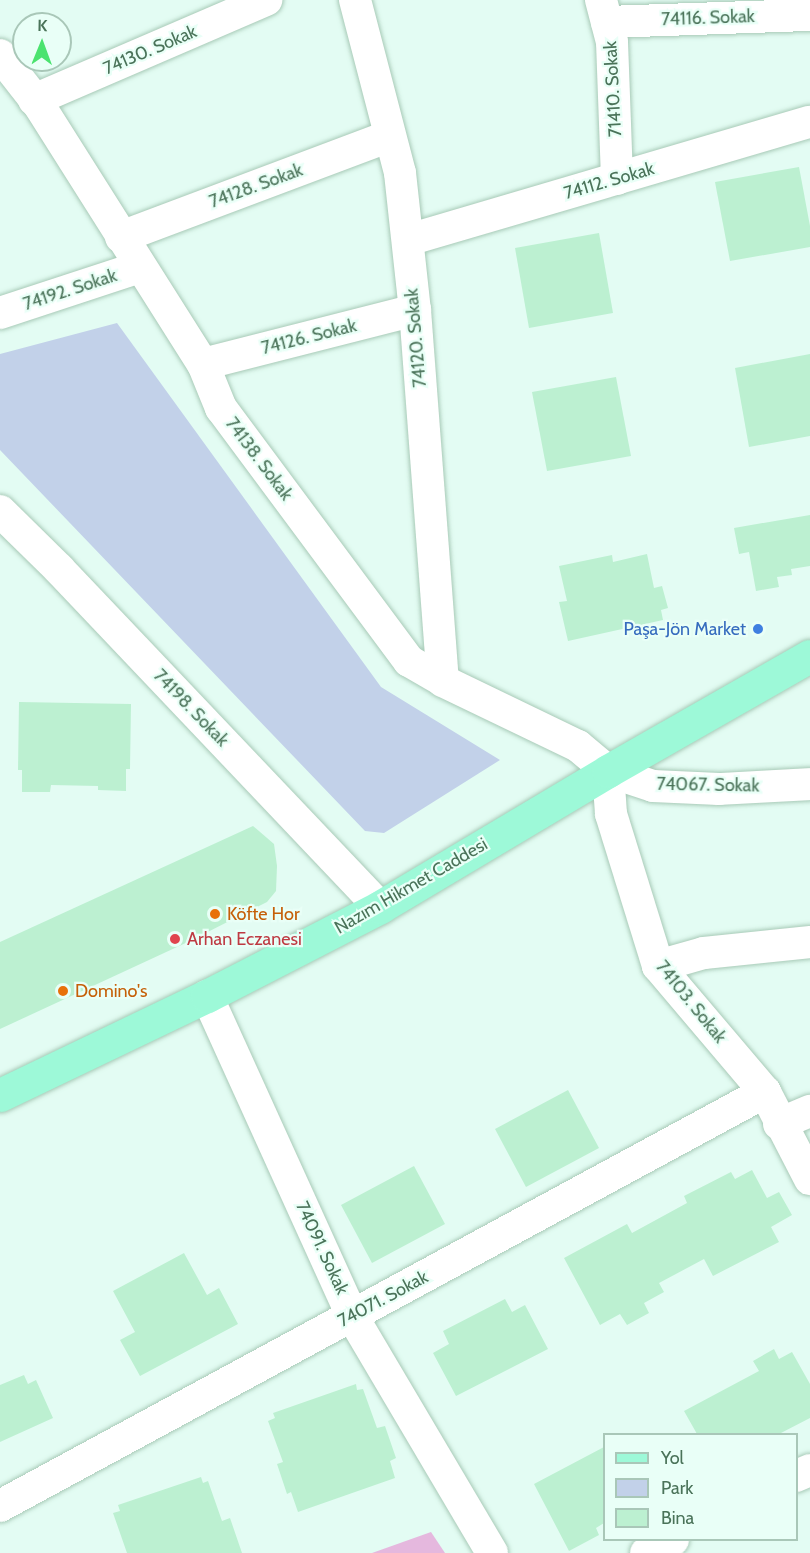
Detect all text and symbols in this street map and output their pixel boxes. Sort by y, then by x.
street label: 74116. Sokak [661,6,755,30]
north arrow [12,12,72,72]
text: K [37,16,47,35]
street label: 74130. Sokak [100,21,200,79]
street label: 71410. Sokak [600,40,626,138]
street label: 74112. Sokak [561,158,657,204]
street label: 74128. Sokak [206,159,306,213]
street label: 74192. Sokak [20,265,120,315]
street label: 74120. Sokak [401,288,431,388]
street label: 74126. Sokak [259,315,359,359]
street label: 74138. Sokak [221,413,297,505]
place label: Paşa-Jön Market [623,618,746,640]
marker: Paşa-Jön Market [751,622,765,636]
street label: 74198. Sokak [149,665,233,751]
street label: 74067. Sokak [656,773,760,797]
street label: Nazım Hikmet Caddesi [331,833,491,939]
place label: Köfte Hor [227,903,300,925]
marker: Köfte Hor [208,907,222,921]
place label: Arhan Eczanesi [187,928,302,950]
marker: Arhan Eczanesi [168,932,182,946]
street label: 74103. Sokak [651,956,731,1048]
place label: Domino's [75,980,147,1002]
marker: Domino's [56,984,70,998]
street label: 74091. Sokak [291,1198,353,1298]
street label: 74071. Sokak [334,1266,432,1332]
legend [603,1433,798,1541]
text: Yol [661,1447,684,1469]
text: Park [661,1477,693,1499]
text: Bina [661,1507,694,1529]

